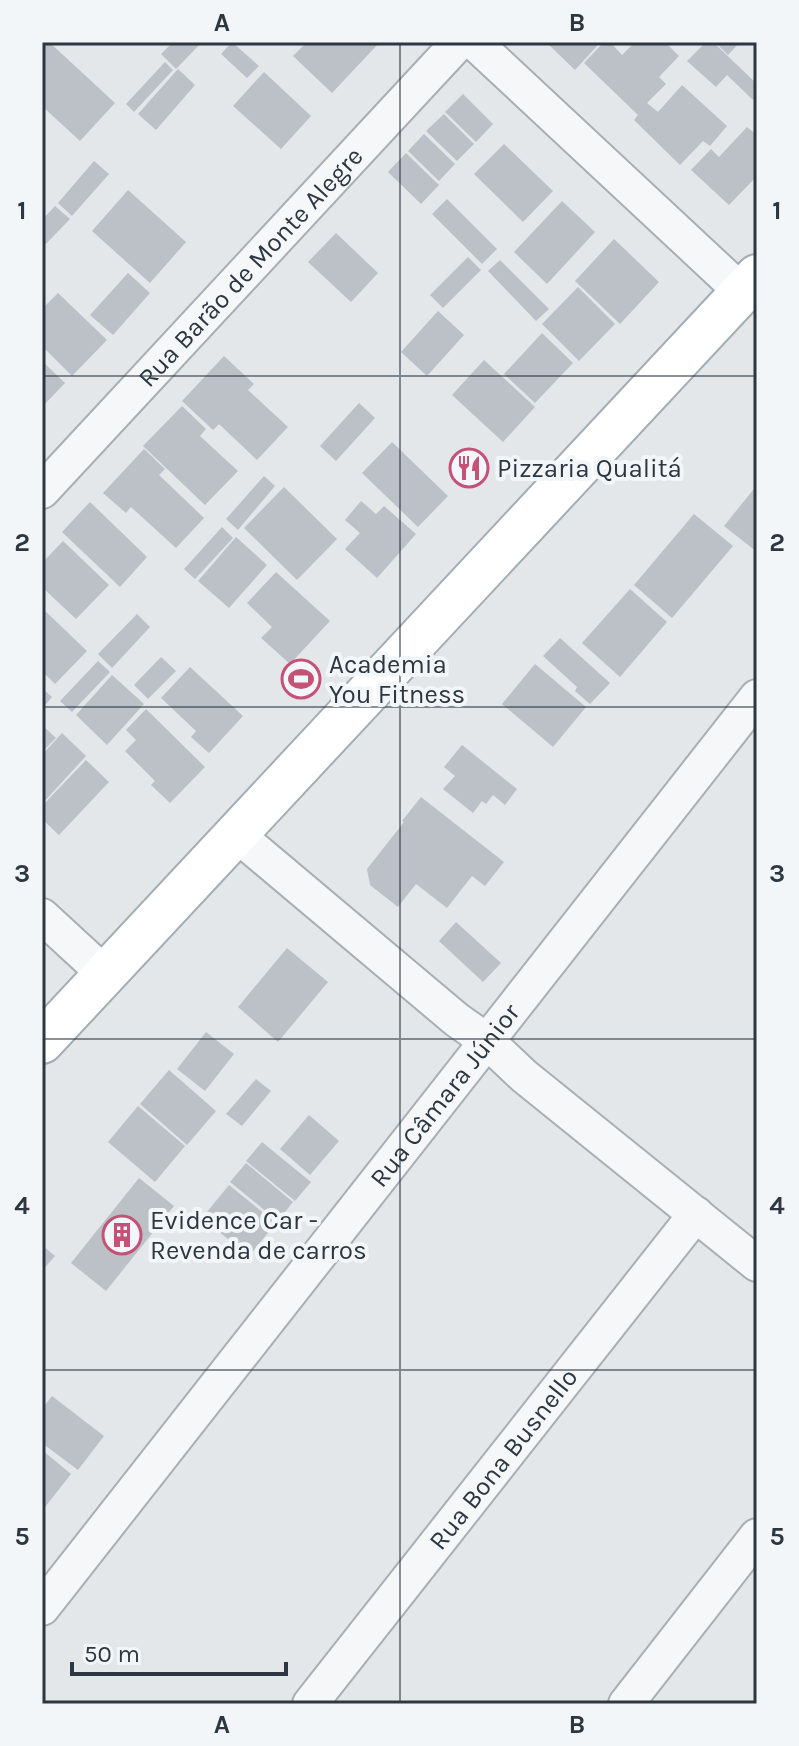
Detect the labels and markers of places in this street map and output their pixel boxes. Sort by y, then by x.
restaurant icon: Pizzaria Qualitá [448,447,490,489]
place label: Pizzaria Qualitá [497,453,682,484]
place label: Academia You Fitness [329,649,465,710]
sports icon: Academia You Fitness [280,658,322,700]
place label: Evidence Car - Revenda de carros [150,1205,367,1266]
building icon: Evidence Car - Revenda de carros [101,1214,143,1256]

